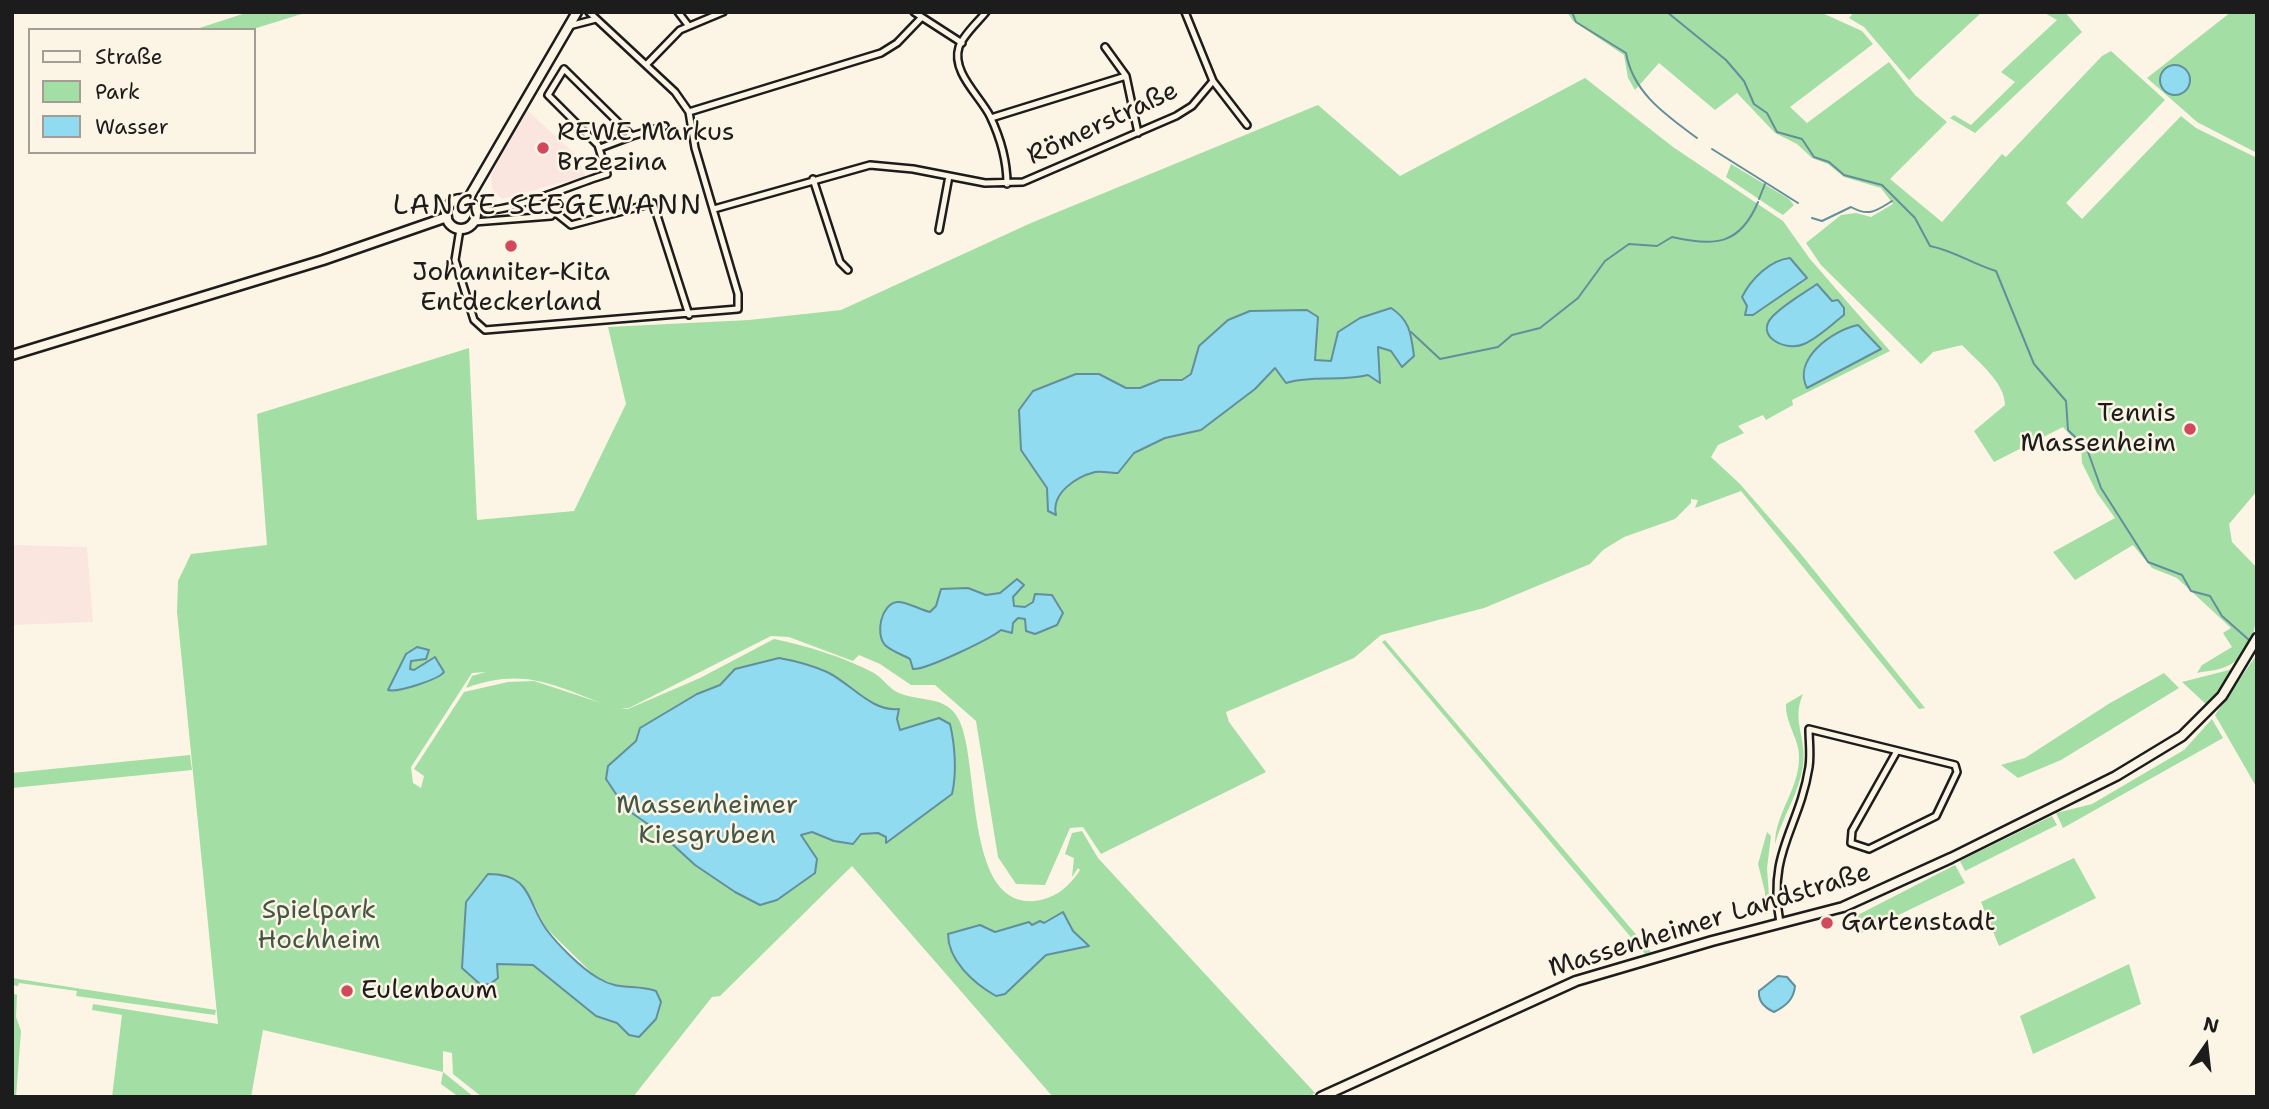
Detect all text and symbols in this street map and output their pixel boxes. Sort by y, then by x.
legend [28,28,256,154]
text: Straße [95,43,163,71]
street label: Römerstraße [1023,75,1183,173]
text: Park [95,78,140,106]
text: Wasser [95,113,169,141]
place label: REWE Markus Brzezina [557,117,735,178]
marker: REWE Markus Brzezina [535,140,551,156]
district label: LANGE SEEGEWANN [395,190,701,224]
marker: Johanniter-Kita Entdeckerland [503,238,519,254]
place label: Johanniter-Kita Entdeckerland [412,257,610,318]
place label: Tennis Massenheim [2020,398,2176,460]
marker: Tennis Massenheim [2182,421,2198,437]
park label: Massenheimer Kiesgruben [616,790,798,852]
street label: Massenheimer Landstraße [1545,857,1875,985]
park label: Spielpark Hochheim [258,895,380,956]
place label: Gartenstadt [1841,907,1995,939]
marker: Gartenstadt [1819,915,1835,931]
place label: Eulenbaum [361,975,498,1007]
marker: Eulenbaum [339,983,355,999]
north arrow [2171,1011,2241,1081]
text: N [2201,1011,2222,1039]

